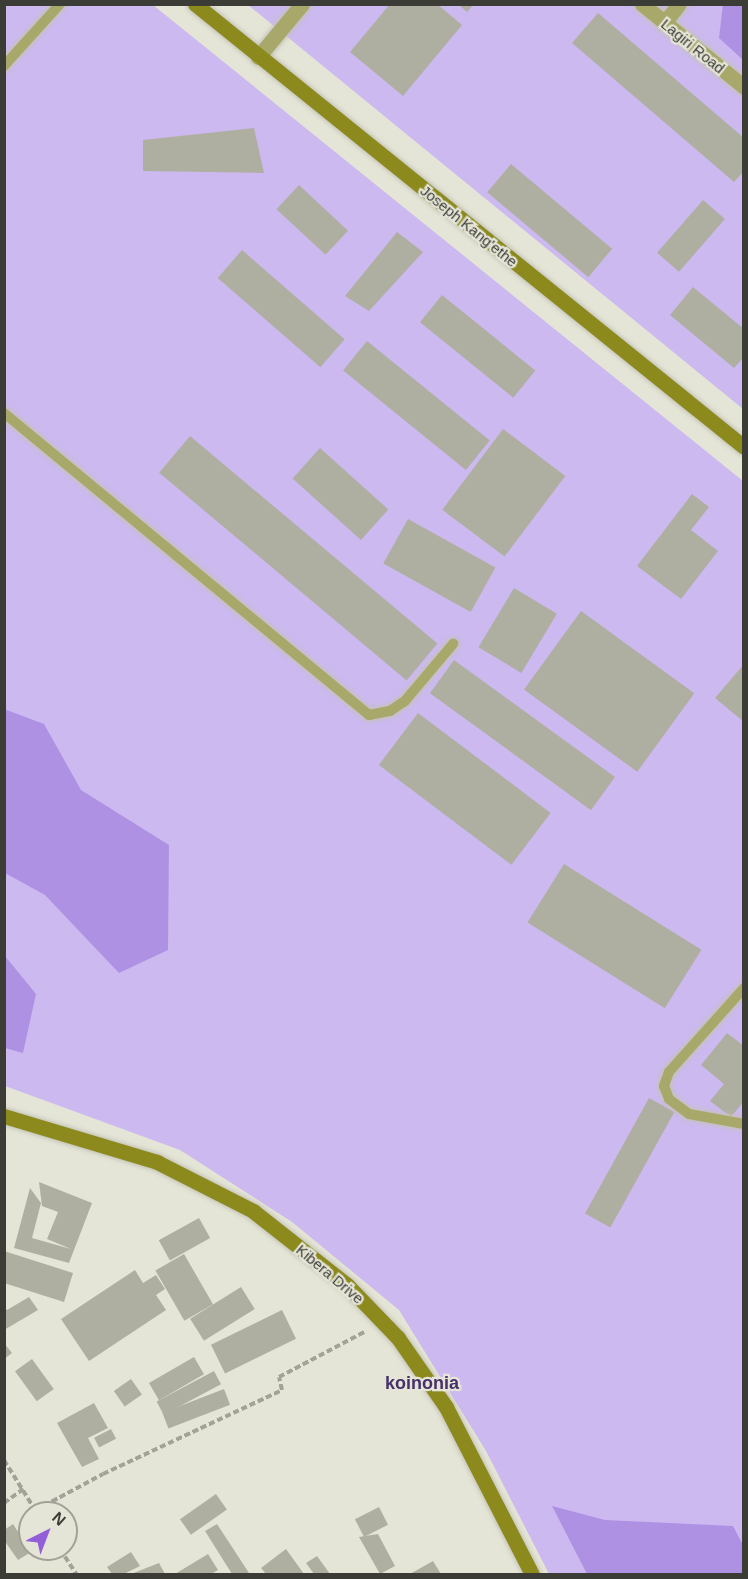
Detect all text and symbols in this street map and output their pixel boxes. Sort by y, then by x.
street label: Lagiri Road [658,15,728,77]
street label: Joseph Kang'ethe [417,181,521,271]
street label: Kibera Drive [293,1241,367,1307]
district label: koinonia [385,1372,459,1394]
north arrow [18,1501,78,1561]
text: N [49,1509,69,1529]

